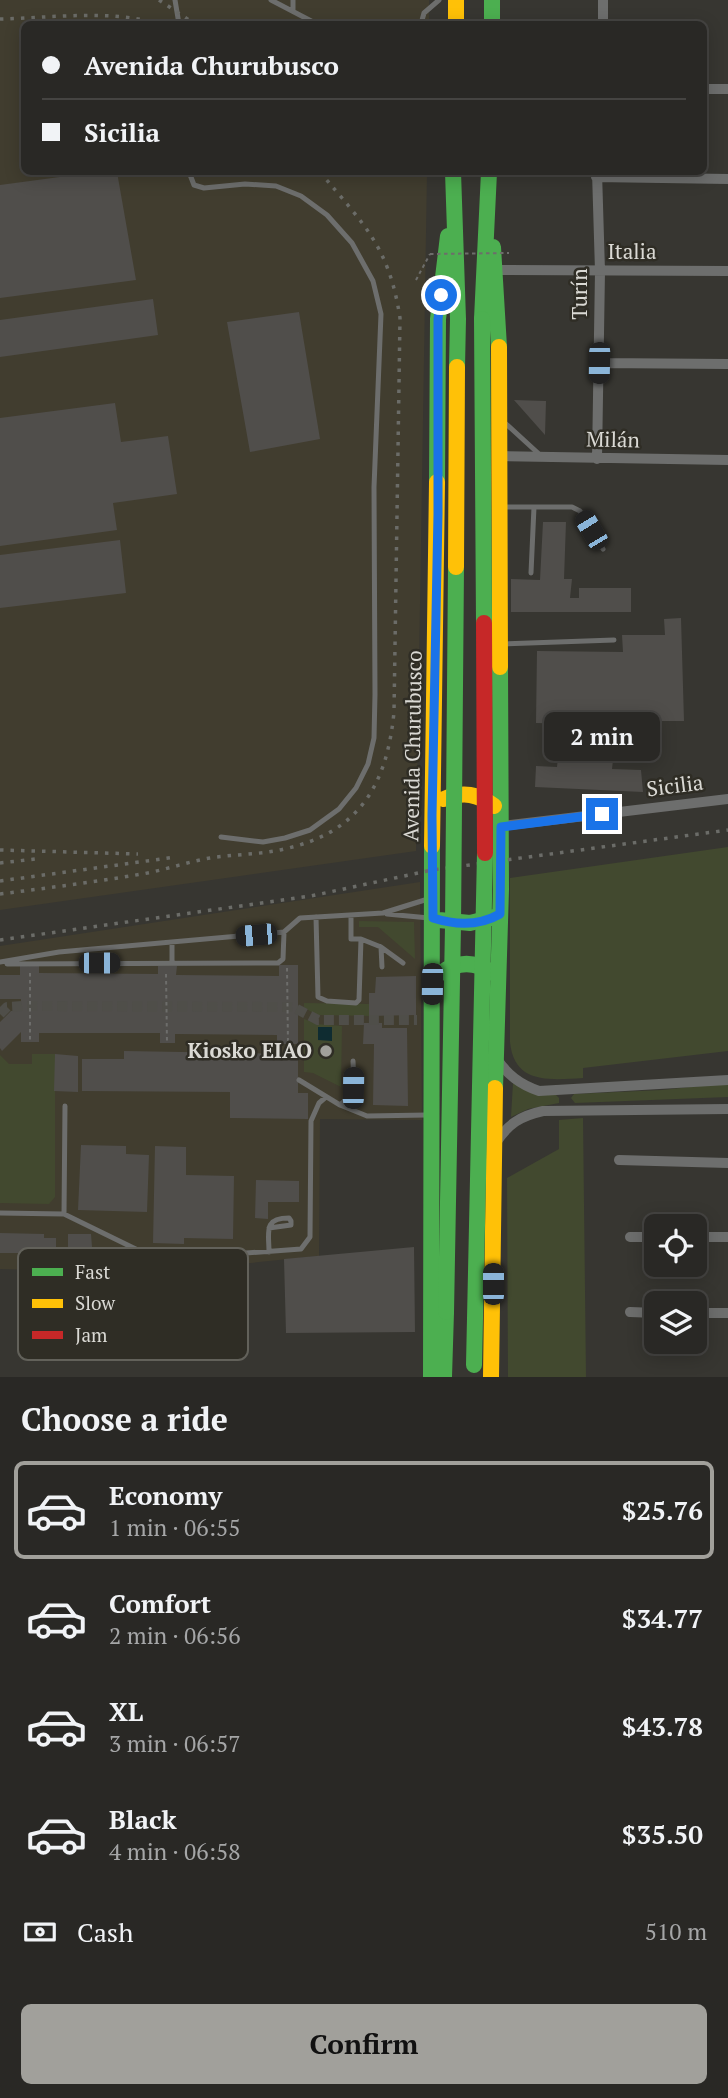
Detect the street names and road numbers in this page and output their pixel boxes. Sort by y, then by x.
street label: Italia [607,237,657,265]
street label: Turín [565,268,593,320]
street label: Milán [586,425,641,453]
street label: Avenida Churubusco [396,650,428,842]
street label: Sicilia [645,768,705,802]

